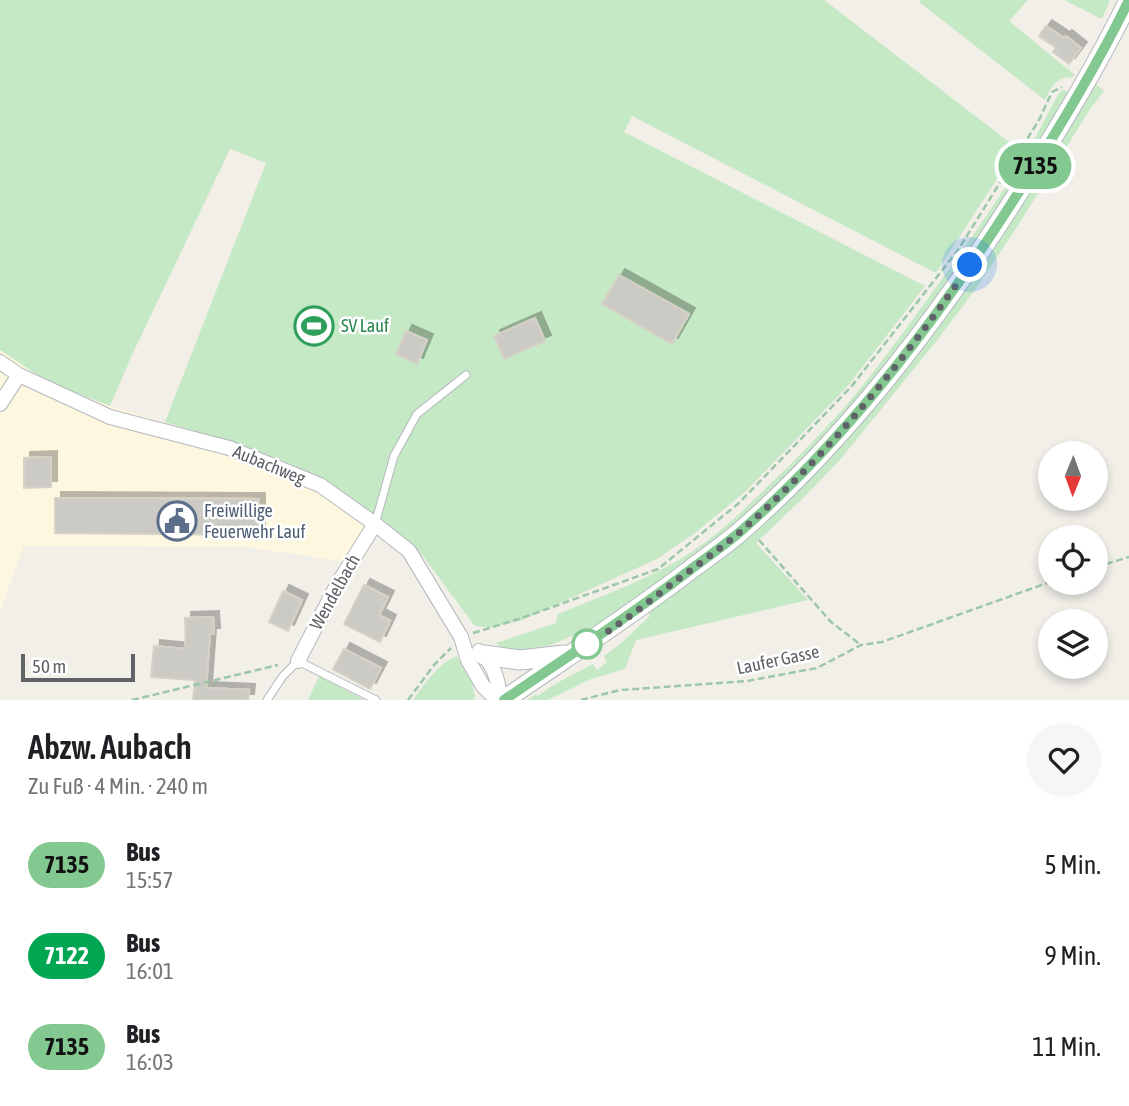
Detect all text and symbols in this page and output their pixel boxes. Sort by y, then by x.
line badge: 7135 [986,143,1084,189]
text: 7135 [1012,152,1058,179]
your location [952,247,987,282]
sports icon: SV Lauf [293,305,335,347]
place label: SV Lauf [341,315,389,336]
street label: Aubachweg [230,441,309,489]
north arrow [1038,441,1108,511]
map controls [1038,441,1108,679]
public building icon: Freiwillige Feuerwehr Lauf [156,500,198,542]
place label: Freiwillige Feuerwehr Lauf [204,500,306,542]
button: locate [1038,525,1108,595]
street label: Wendelbach [305,550,364,633]
button: layers [1038,609,1108,679]
unlabelled marker [572,629,602,659]
street label: Laufer Gasse [735,641,821,678]
scale bar [21,651,135,683]
text: 50 m [32,655,66,677]
button: heart [1027,723,1101,797]
text: Abzw. Aubach [28,728,192,766]
text: Zu Fuß · 4 Min. · 240 m [28,773,208,799]
text: Bus [126,837,160,867]
text: 5 Min. [1045,850,1101,880]
text: 7135 [44,851,89,878]
text: 15:57 [126,867,173,893]
text: Bus [126,928,160,958]
text: 9 Min. [1045,941,1101,971]
text: 7122 [44,942,89,969]
text: 16:01 [126,958,174,984]
text: Bus [126,1019,160,1049]
text: 11 Min. [1032,1032,1101,1062]
text: 7135 [44,1033,89,1060]
text: 16:03 [126,1049,174,1075]

